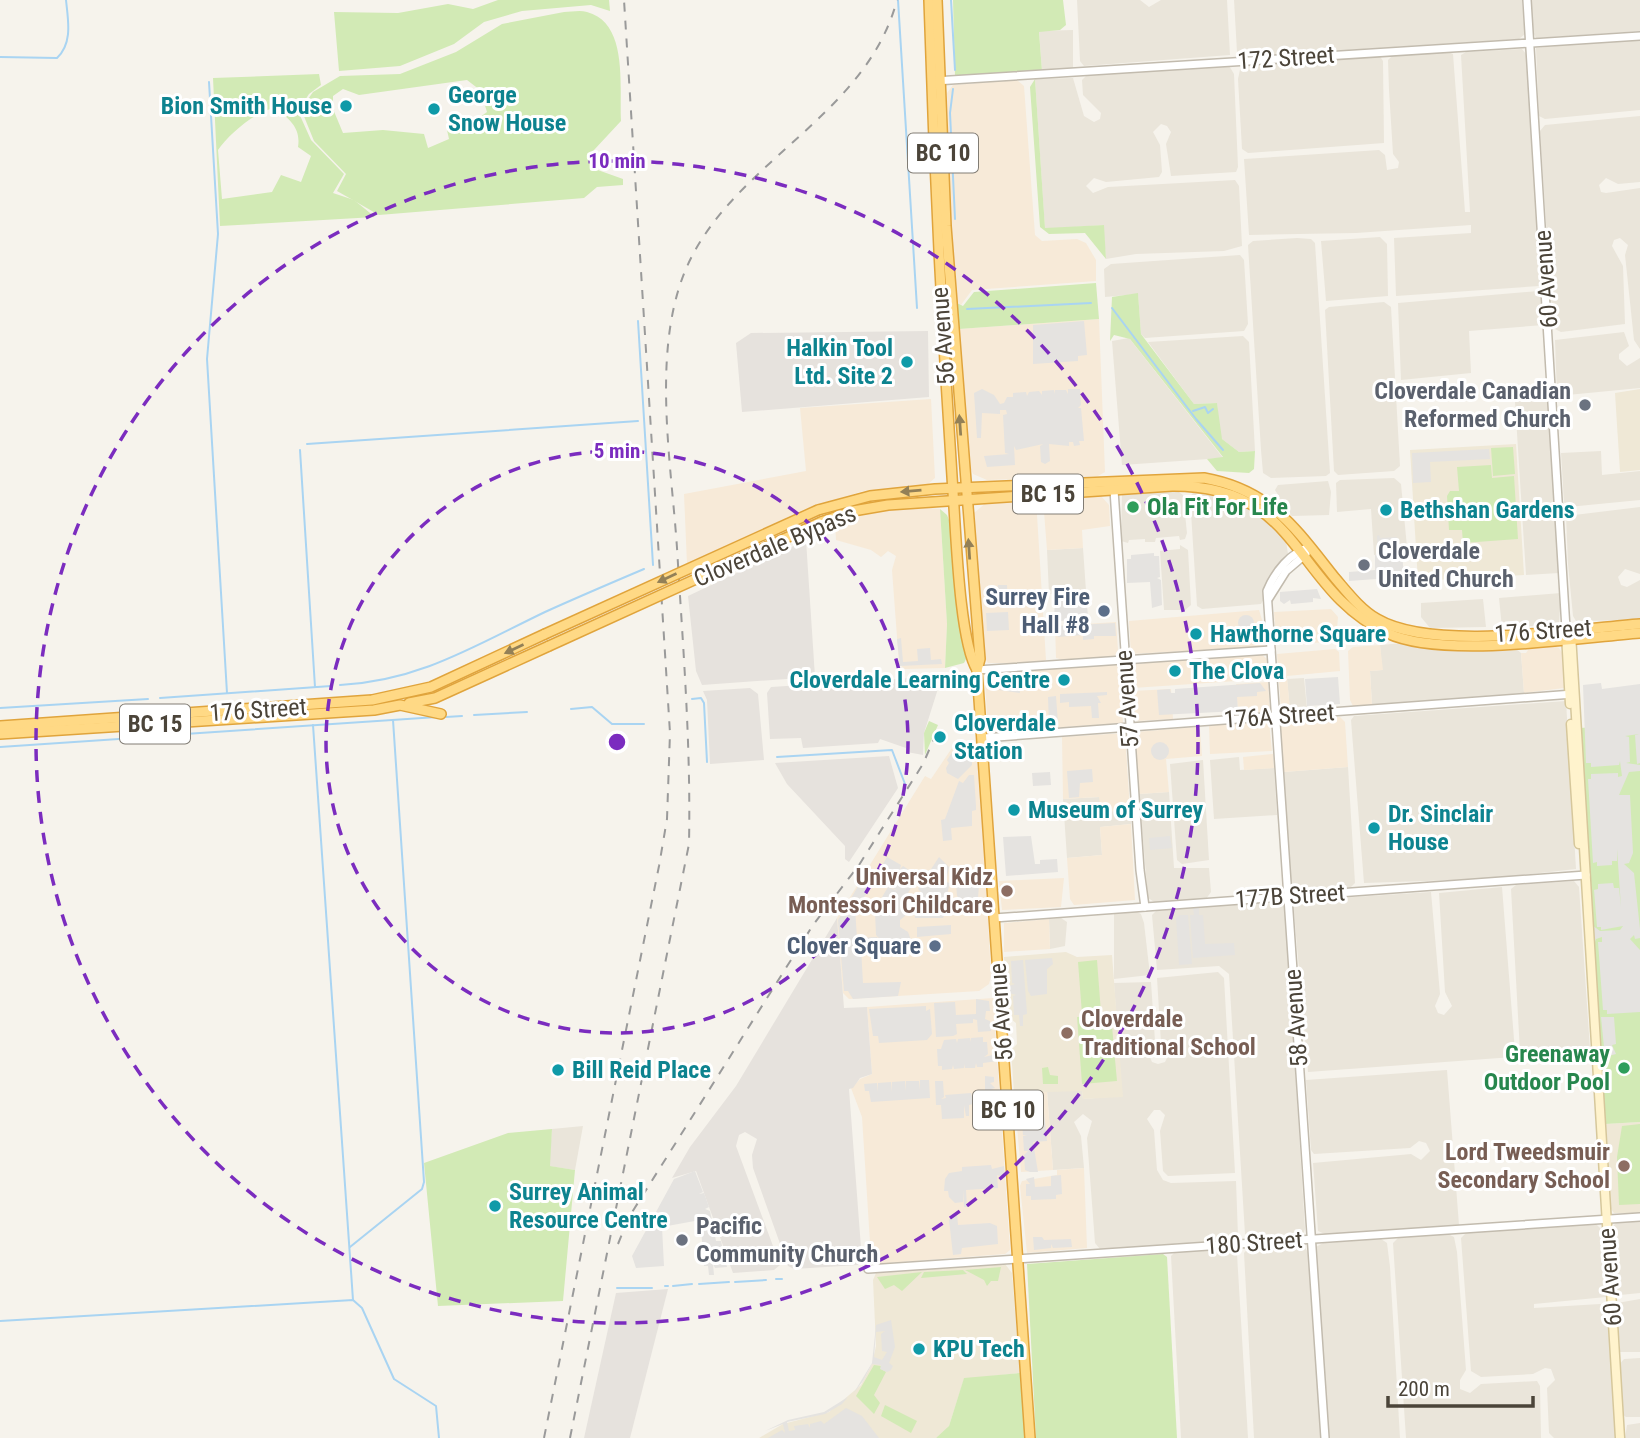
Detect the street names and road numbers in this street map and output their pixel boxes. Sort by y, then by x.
street label: 172 Street [1236,41,1336,75]
road number: BC 10 [908,134,978,172]
street label: 60 Avenue [1529,229,1563,329]
street label: 56 Avenue [926,286,960,386]
road number: BC 15 [1013,474,1083,514]
street label: Cloverdale Bypass [690,499,860,593]
street label: 176 Street [1493,614,1593,648]
street label: 57 Avenue [1110,649,1144,749]
street label: 176 Street [208,693,308,727]
street label: 176A Street [1223,698,1335,734]
road number: BC 15 [120,704,190,744]
street label: 177B Street [1234,878,1346,914]
street label: 56 Avenue [984,962,1018,1062]
street label: 58 Avenue [1279,968,1313,1068]
road number: BC 10 [973,1091,1043,1130]
street label: 180 Street [1204,1226,1304,1260]
street label: 60 Avenue [1593,1227,1627,1327]

